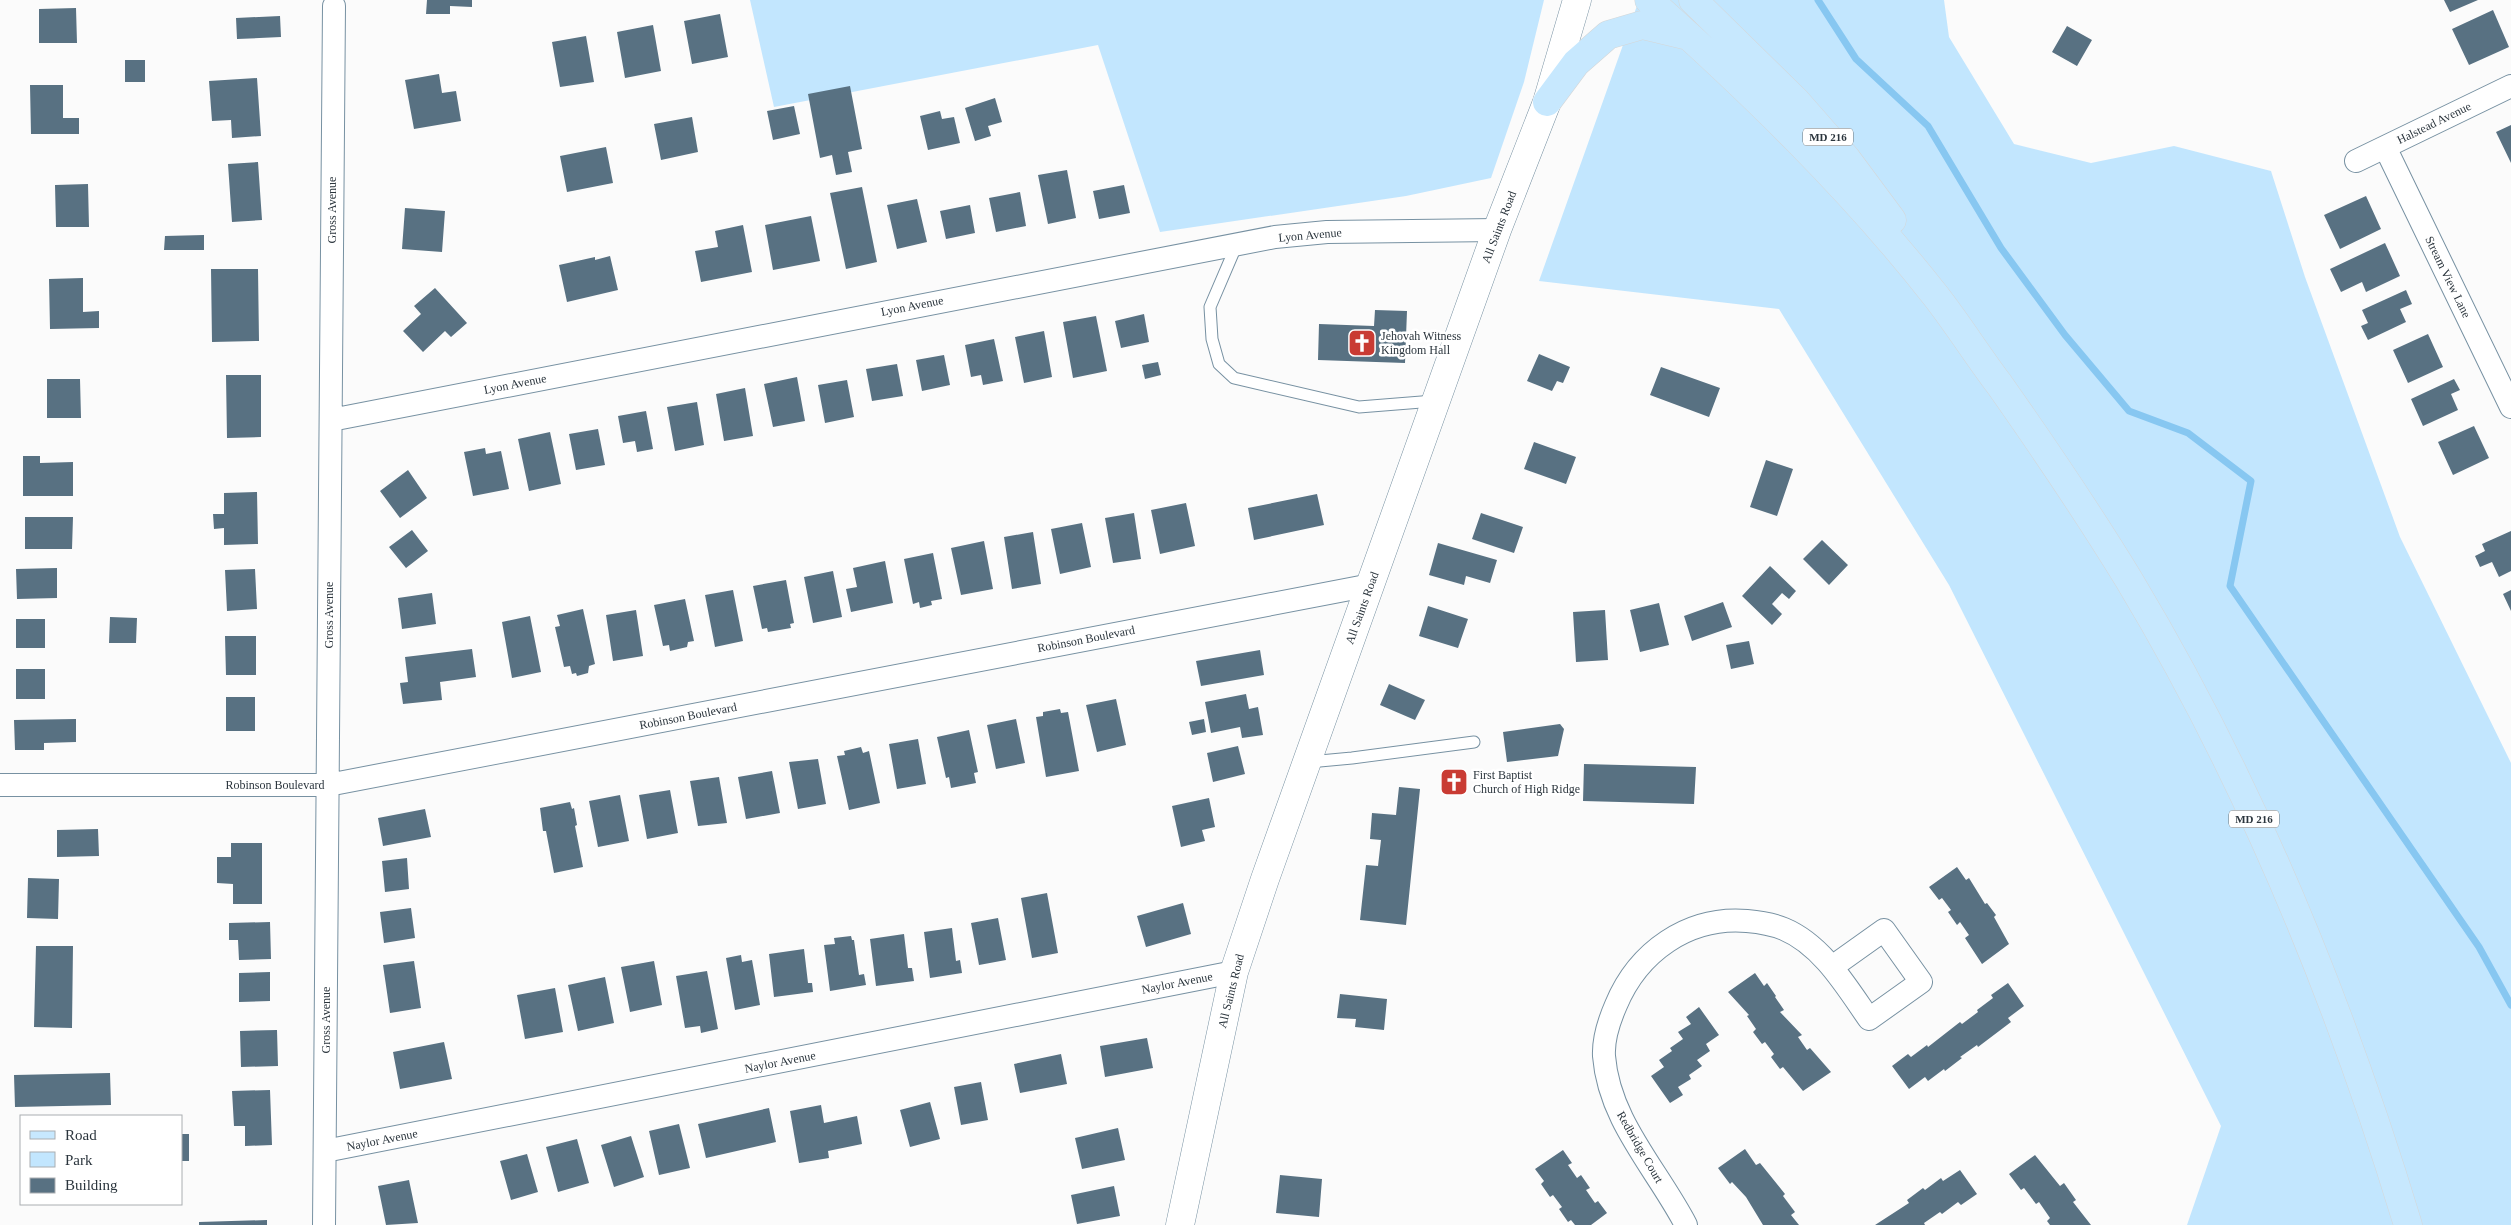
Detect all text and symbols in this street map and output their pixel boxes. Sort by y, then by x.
street label: Halstead Avenue [2395,99,2473,147]
road number: MD 216 [1803,128,1853,146]
street label: Gross Avenue [325,177,339,243]
street label: All Saints Road [1479,189,1519,265]
street label: Lyon Avenue [1278,225,1342,245]
street label: Stream View Lane [2422,234,2474,320]
street label: Lyon Avenue [880,293,944,319]
church icon: Jehovah Witness Kingdom Hall [1347,328,1377,358]
place label: Jehovah Witness Kingdom Hall [1381,329,1462,357]
street label: Lyon Avenue [483,371,547,397]
street label: All Saints Road [1342,570,1382,646]
street label: Gross Avenue [322,582,336,648]
street label: Robinson Boulevard [1036,623,1136,655]
street label: Robinson Boulevard [638,700,738,732]
church icon: First Baptist Church of High Ridge [1439,767,1469,797]
place label: First Baptist Church of High Ridge [1473,768,1580,796]
street label: Robinson Boulevard [226,778,325,792]
road number: MD 216 [2229,811,2279,828]
street label: All Saints Road [1215,952,1247,1030]
street label: Naylor Avenue [1140,969,1214,997]
street label: Gross Avenue [319,987,333,1053]
street label: Naylor Avenue [743,1048,817,1076]
street label: Redbridge Court [1614,1109,1666,1186]
legend [20,1115,182,1205]
street label: Naylor Avenue [345,1126,419,1154]
text: Road [65,1127,97,1143]
text: Park [65,1152,93,1168]
text: Building [65,1177,118,1193]

